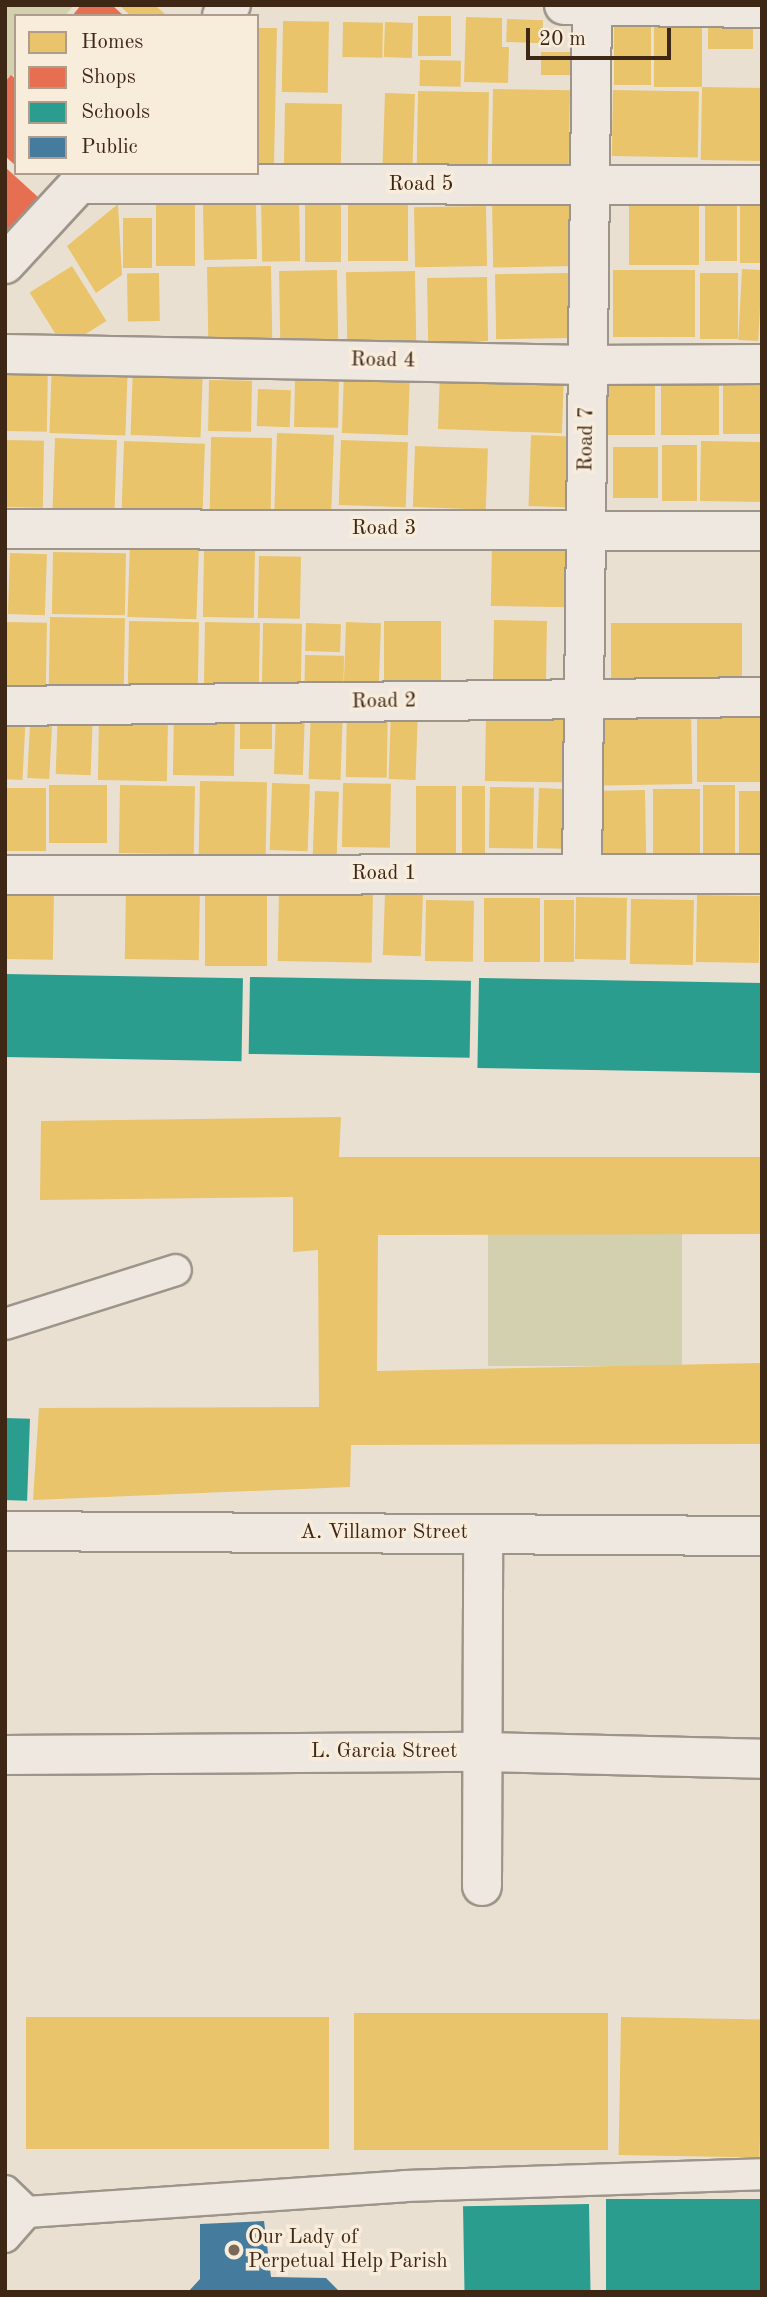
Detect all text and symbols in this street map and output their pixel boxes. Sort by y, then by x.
legend [14,14,259,175]
scale bar [529,14,674,58]
text: 20 m [539,29,586,50]
text: Homes [81,32,143,53]
text: Shops [81,67,136,88]
text: Schools [81,102,150,123]
text: Public [81,137,138,158]
street label: Road 5 [389,172,453,198]
street label: Road 4 [350,348,416,374]
street label: Road 7 [574,406,600,472]
street label: Road 3 [352,516,416,542]
street label: Road 2 [351,689,417,715]
street label: Road 1 [352,861,416,887]
street label: A. Villamor Street [300,1520,468,1546]
street label: L. Garcia Street [311,1739,457,1765]
place label: Our Lady of Perpetual Help Parish [248,2225,448,2275]
marker: Our Lady of Perpetual Help Parish [226,2242,242,2258]

